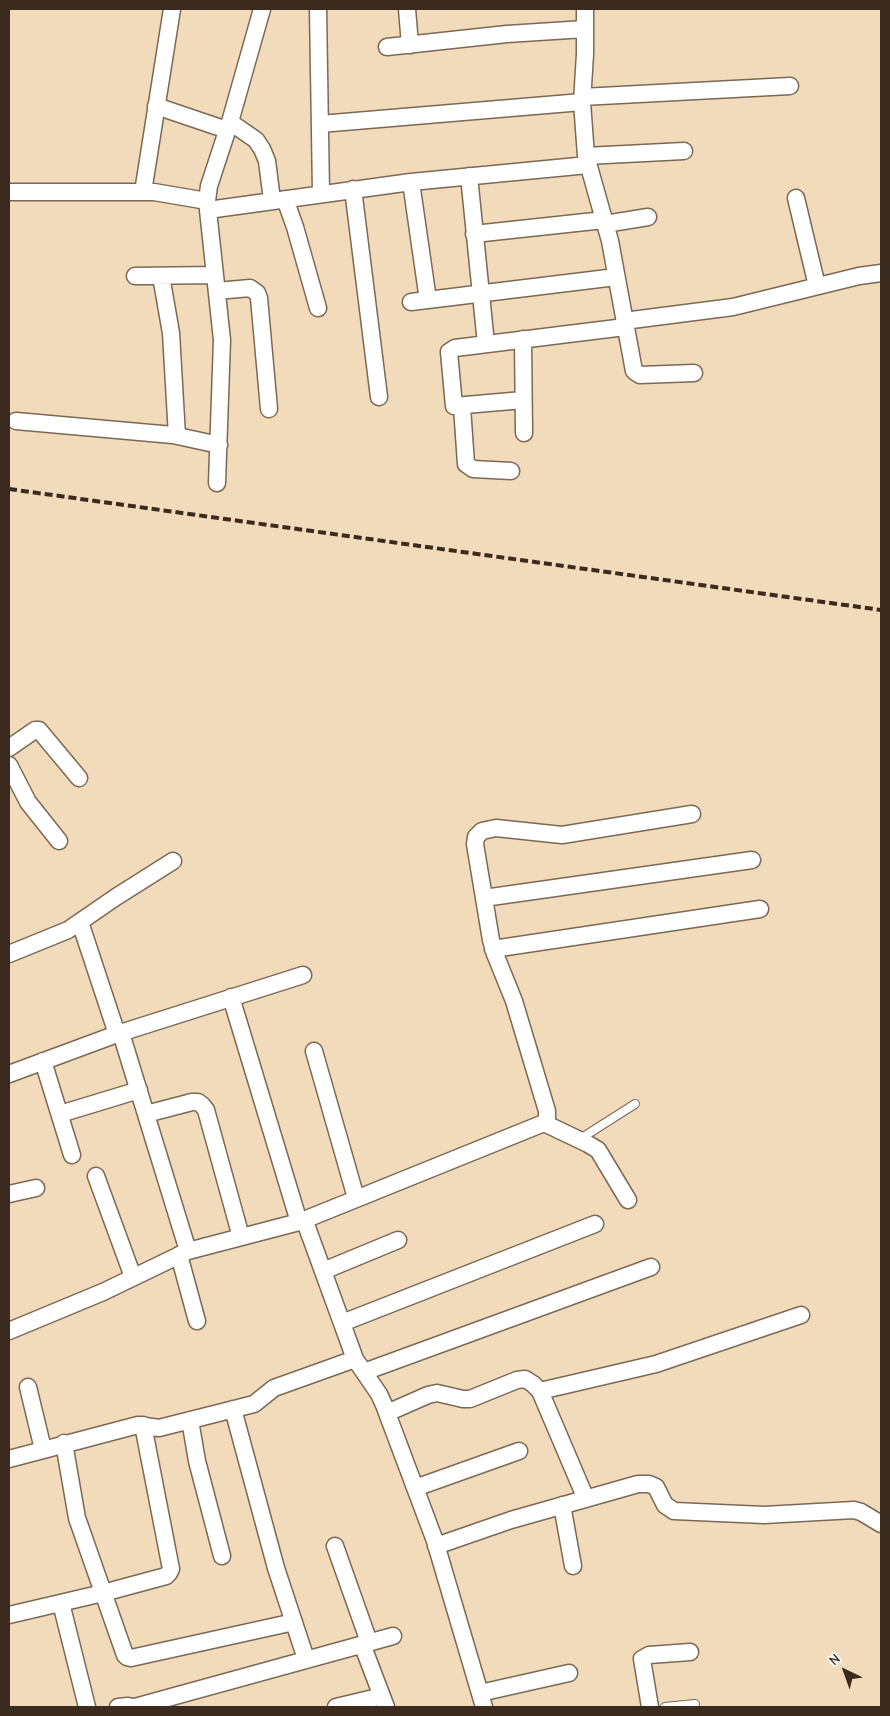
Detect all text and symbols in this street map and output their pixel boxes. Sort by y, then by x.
north arrow [820,1646,870,1696]
text: N [826,1650,844,1669]

